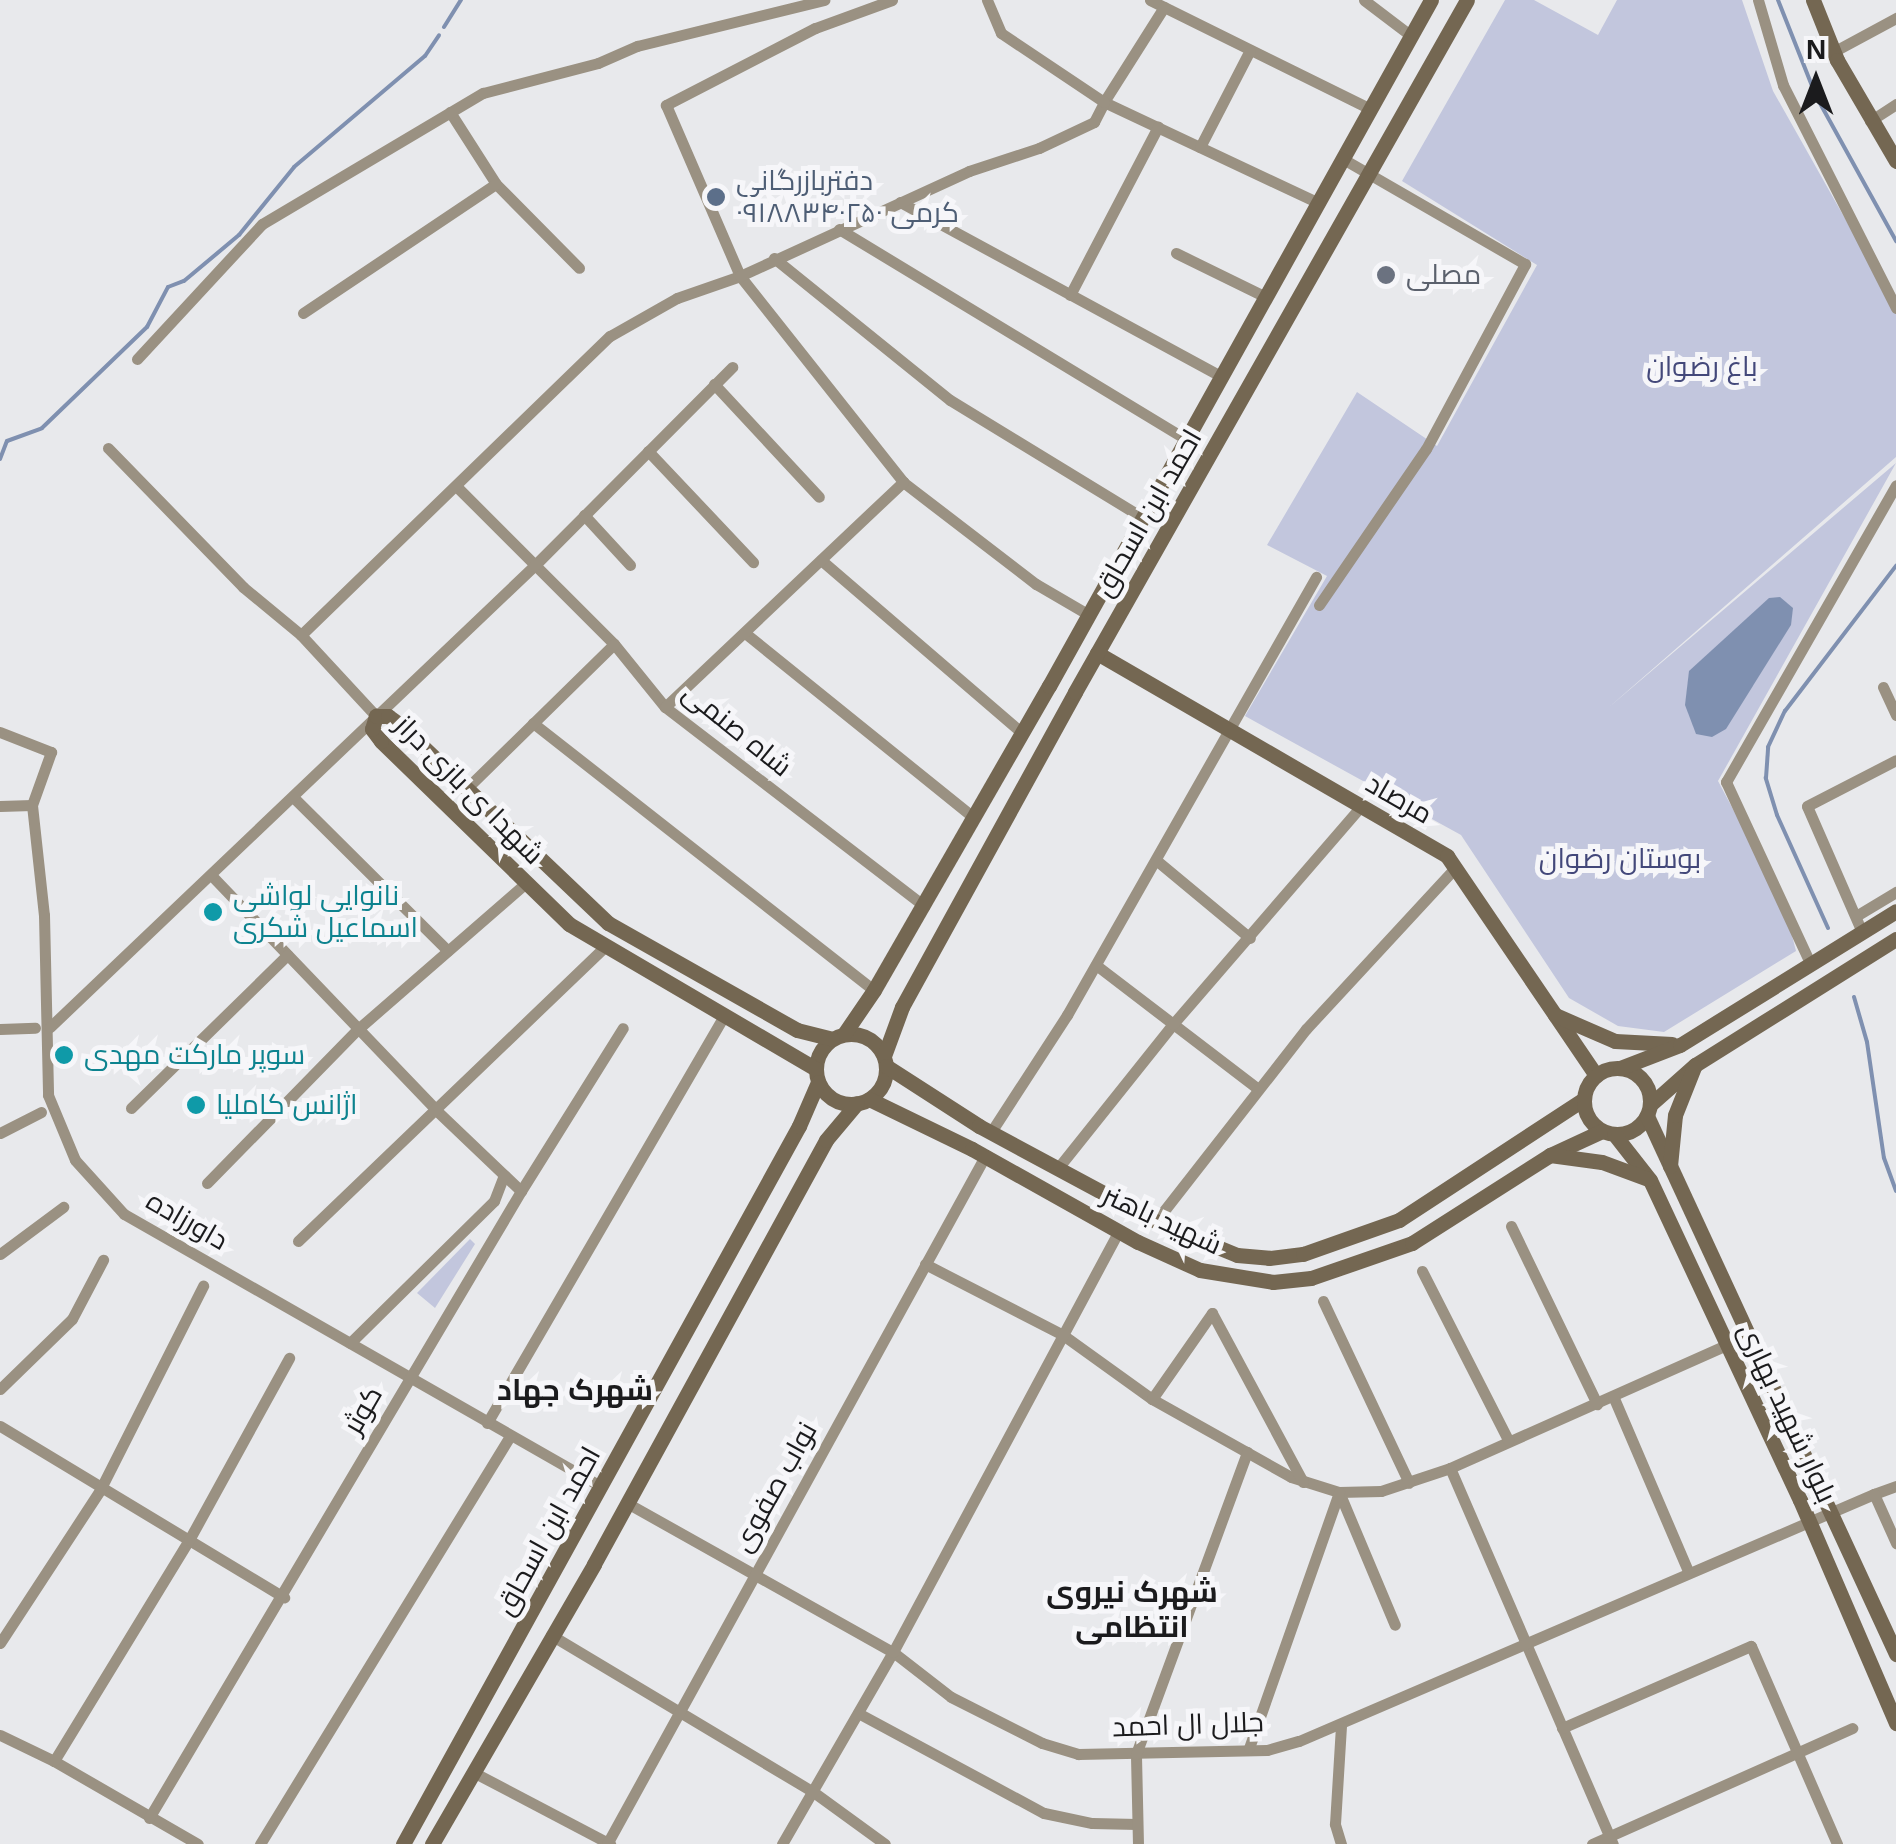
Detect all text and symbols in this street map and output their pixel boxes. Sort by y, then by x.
north arrow [1766,30,1866,130]
text: N [1806,34,1826,65]
place label: دفتربازرگانی کرمی ۰۹۱۸۸۳۴۰۲۵۰ [736,164,959,230]
marker: دفتربازرگانی کرمی ۰۹۱۸۸۳۴۰۲۵۰ [705,186,727,208]
place label: مصلی [1406,258,1481,292]
marker: مصلی [1375,264,1397,286]
park label: باغ رضوان [1646,350,1758,384]
street label: احمد ابن اسحاق [1087,424,1209,602]
street label: شاه صنمی [676,676,798,784]
street label: شهدا ی بازی دراز [388,709,550,871]
street label: مرصاد [1360,767,1438,831]
park label: بوستان رضوان [1539,842,1701,876]
place label: نانوایی لواشی اسماعیل شکری [233,879,418,945]
marker: نانوایی لواشی اسماعیل شکری [202,901,224,923]
place label: سوپر مارکت مهدی [84,1038,305,1072]
marker: سوپر مارکت مهدی [53,1044,75,1066]
place label: اژانس کاملیا [216,1088,357,1122]
marker: اژانس کاملیا [185,1094,207,1116]
street label: شهید باهنر [1097,1178,1227,1262]
street label: داورزاده [140,1184,234,1258]
street label: بلوار شهید بهاری [1731,1318,1843,1508]
district label: شهرک جهاد [497,1372,653,1408]
street label: کوثر [336,1380,390,1440]
street label: نواب صفوی [726,1416,824,1558]
street label: احمد ابن اسحاق [488,1441,608,1621]
district label: شهرک نیروی انتظامی [1046,1574,1218,1644]
street label: جلال ال احمد [1112,1706,1264,1744]

